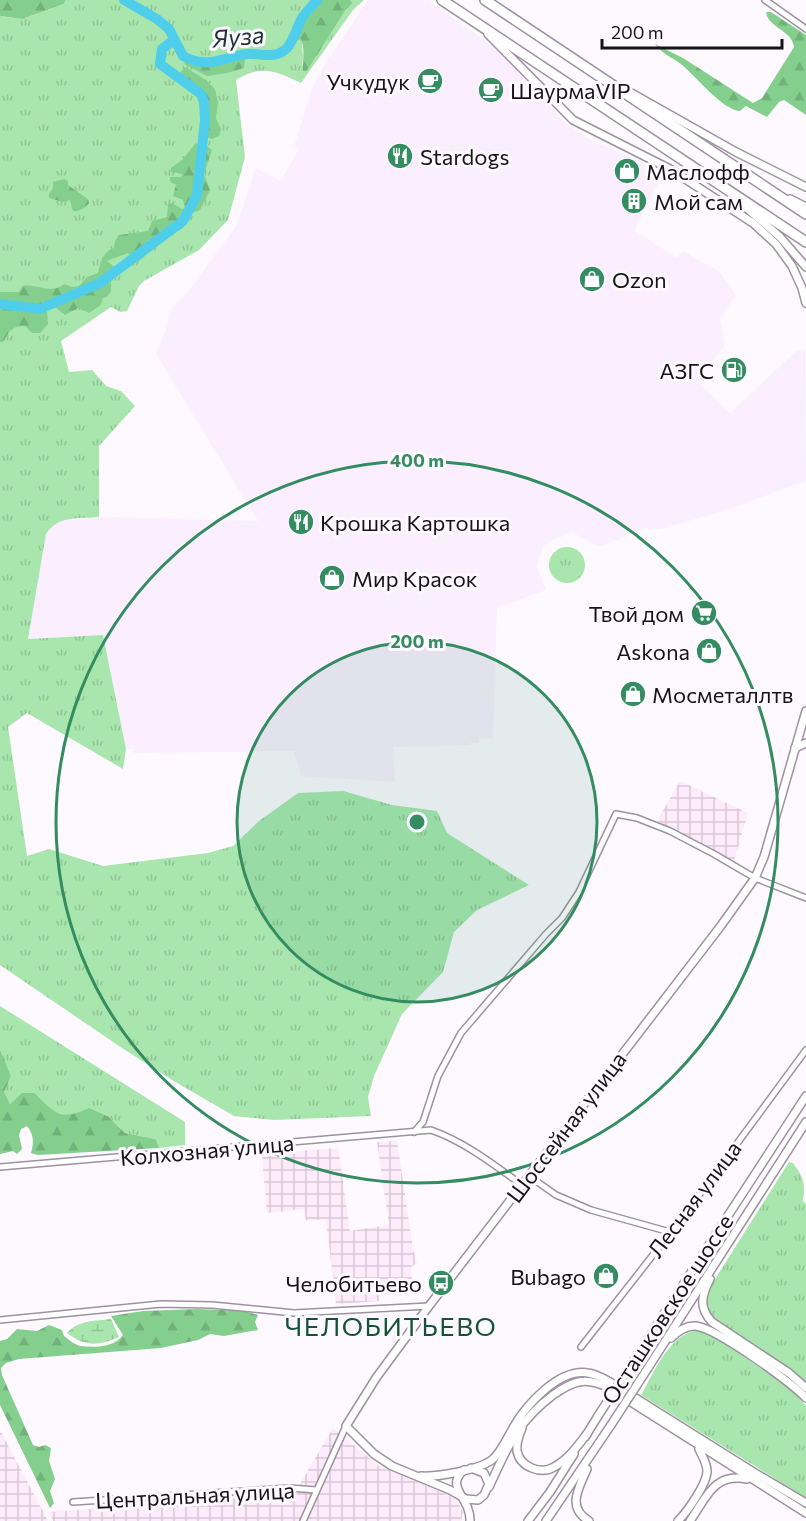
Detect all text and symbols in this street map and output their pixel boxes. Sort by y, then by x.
scale bar [602,12,782,50]
water label: Яуза [210,19,265,53]
text: 200 m [611,21,664,43]
cafe icon: Учкудук [415,66,445,96]
place label: Учкудук [327,68,410,95]
cafe icon: ШаурмаVIP [476,75,506,105]
place label: ШаурмаVIP [510,77,631,104]
restaurant icon: Stardogs [385,141,415,171]
place label: Stardogs [420,143,509,170]
shop icon: Маслофф [612,156,642,186]
place label: Маслофф [646,158,750,185]
building icon: Мой сам [619,186,649,216]
place label: Мой сам [654,188,743,215]
shop icon: Ozon [577,264,607,294]
place label: Ozon [612,266,667,293]
fuel station icon: АЗГС [719,355,749,385]
place label: АЗГС [659,357,714,384]
text: 400 m [390,449,444,471]
restaurant icon: Крошка Картошка [286,507,316,537]
place label: Крошка Картошка [320,509,510,536]
shop icon: Мир Красок [317,563,347,593]
place label: Мир Красок [352,565,478,592]
supermarket icon: Твой дом [689,598,719,628]
place label: Твой дом [588,600,684,627]
text: 200 m [390,630,444,652]
shop icon: Askona [694,636,724,666]
place label: Askona [616,638,690,665]
shop icon: Мосметаллтв [618,679,648,709]
place label: Мосметаллтв [652,681,793,708]
centre of rings [407,812,427,832]
street label: Шоссейная улица [500,1046,632,1208]
street label: Колхозная улица [119,1129,295,1171]
street label: Лесная улица [641,1135,747,1263]
street label: Осташковское шоссе [596,1209,738,1409]
shop icon: Bubago [591,1261,621,1291]
place label: Bubago [510,1263,586,1290]
bus stop icon: Челобитьево [426,1268,456,1298]
place label: Челобитьево [286,1270,422,1297]
district label: ЧЕЛОБИТЬЕВО [285,1310,497,1341]
street label: Центральная улица [95,1476,295,1514]

